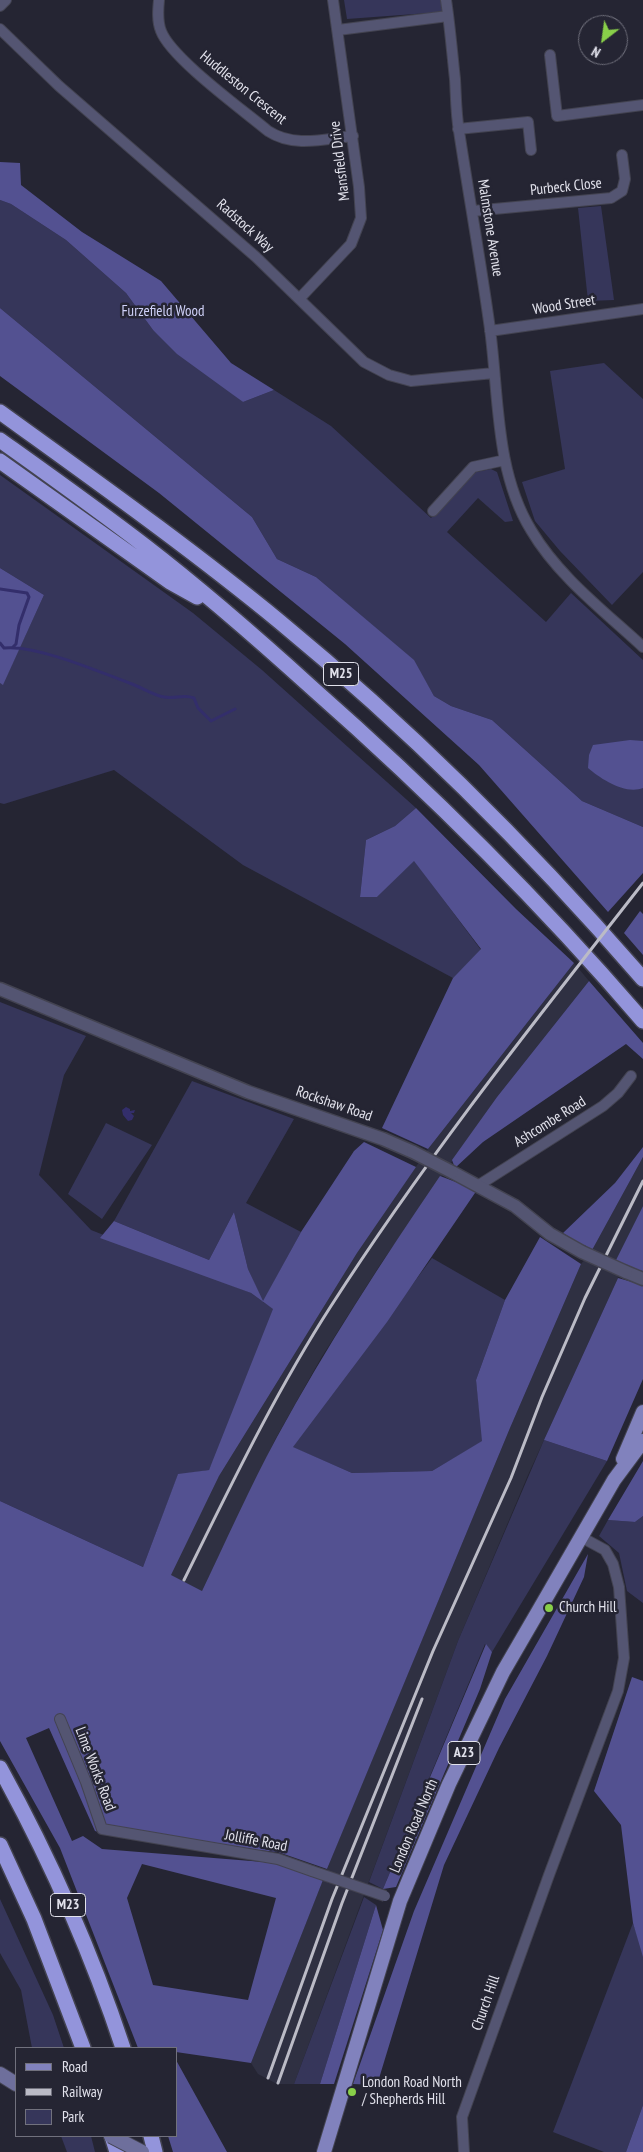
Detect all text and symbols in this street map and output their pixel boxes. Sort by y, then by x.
north arrow [578,15,628,65]
text: N [588,42,604,62]
street label: Huddleston Crescent [196,47,290,129]
street label: Mansfield Drive [326,120,354,202]
street label: Purbeck Close [529,174,603,200]
street label: Malmstone Avenue [473,178,507,278]
street label: Radstock Way [213,196,277,256]
street label: Wood Street [531,291,597,319]
park label: Furzefield Wood [121,303,205,321]
road number: M25 [324,662,358,686]
street label: Rockshaw Road [293,1083,375,1125]
street label: Ashcombe Road [511,1093,589,1151]
place label: Church Hill [559,1599,616,1617]
marker: Church Hill [543,1602,555,1614]
street label: Lime Works Road [71,1725,119,1813]
road number: A23 [448,1742,480,1765]
street label: London Road North [386,1777,442,1875]
street label: Jolliffe Road [223,1826,289,1856]
road number: M23 [50,1894,86,1916]
street label: Church Hill [468,1973,504,2033]
legend [15,2047,178,2137]
text: Road [62,2057,88,2076]
place label: London Road North / Shepherds Hill [362,2074,462,2109]
text: Railway [62,2082,102,2101]
marker: London Road North / Shepherds Hill [346,2086,358,2098]
text: Park [62,2107,84,2126]

